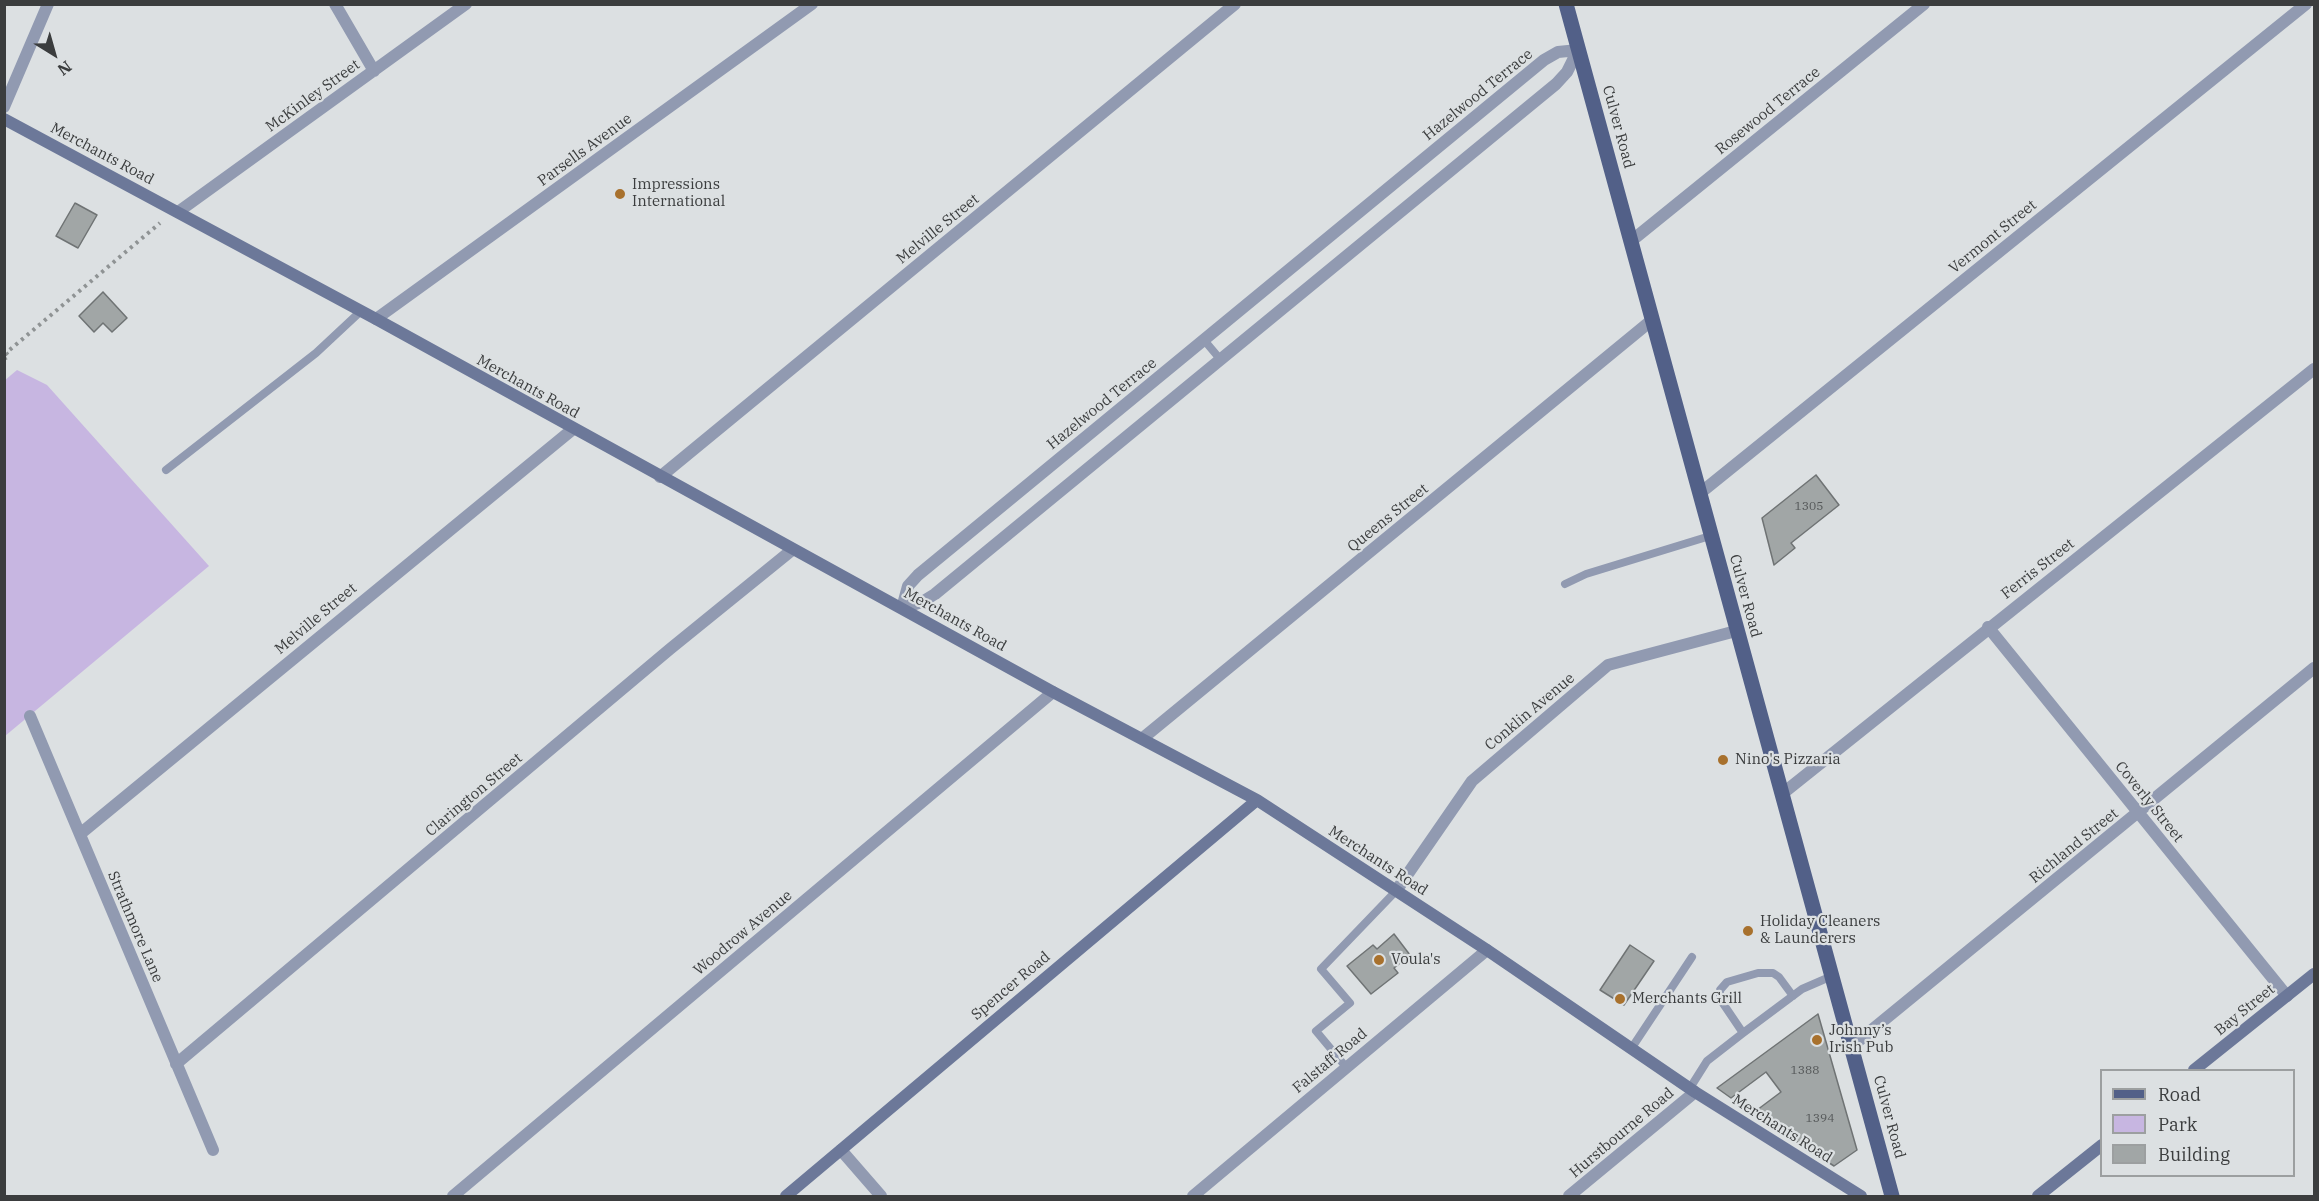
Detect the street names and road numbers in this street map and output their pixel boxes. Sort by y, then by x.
street label: Hazelwood Terrace [1420,45,1536,145]
street label: McKinley Street [262,56,364,136]
street label: Rosewood Terrace [1712,63,1824,159]
street label: Culver Road [1598,83,1638,171]
street label: Parsells Avenue [534,110,636,190]
street label: Merchants Road [47,119,157,189]
street label: Melville Street [893,190,983,268]
street label: Vermont Street [1946,196,2040,278]
street label: Merchants Road [474,351,582,423]
street label: Hazelwood Terrace [1044,354,1160,454]
street label: Queens Street [1344,480,1432,556]
street label: Ferris Street [1998,535,2078,603]
street label: Culver Road [1725,552,1765,640]
street label: Melville Street [272,580,360,658]
street label: Merchants Road [901,584,1009,656]
street label: Conklin Avenue [1482,669,1578,755]
street label: Clarington Street [422,749,526,841]
street label: Coverly Street [2111,758,2187,846]
street label: Richland Street [2026,805,2122,887]
street label: Merchants Road [1325,822,1431,900]
street label: Strathmore Lane [103,869,167,985]
street label: Woodrow Avenue [690,887,796,979]
street label: Spencer Road [968,948,1054,1024]
street label: Bay Street [2211,980,2279,1040]
street label: Falstaff Road [1289,1025,1371,1097]
street label: Culver Road [1869,1073,1909,1161]
street label: Hurstbourne Road [1566,1084,1678,1182]
street label: Merchants Road [1729,1091,1835,1167]

